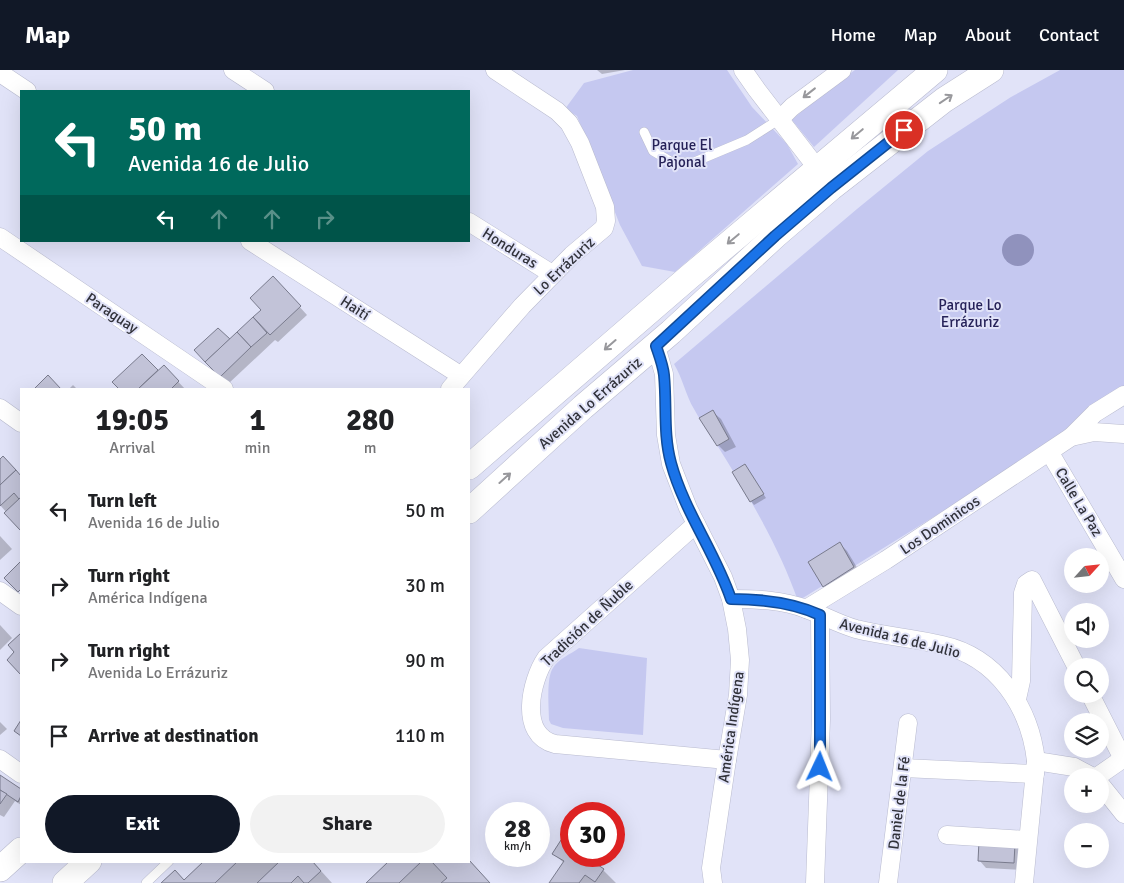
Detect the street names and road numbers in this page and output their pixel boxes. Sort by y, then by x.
street label: Honduras [479,224,541,272]
street label: Lo Errázuriz [530,233,599,299]
street label: Paraguay [82,289,142,337]
street label: Haití [337,292,373,324]
street label: Avenida Lo Errázuriz [535,353,646,453]
street label: Calle La Paz [1051,464,1107,540]
street label: Los Dominicos [897,492,984,558]
street label: Tradición de Ñuble [537,575,637,670]
street label: Avenida 16 de Julio [838,614,962,662]
street label: América Indígena [714,670,748,784]
street label: Daniel de la Fé [884,755,914,851]

